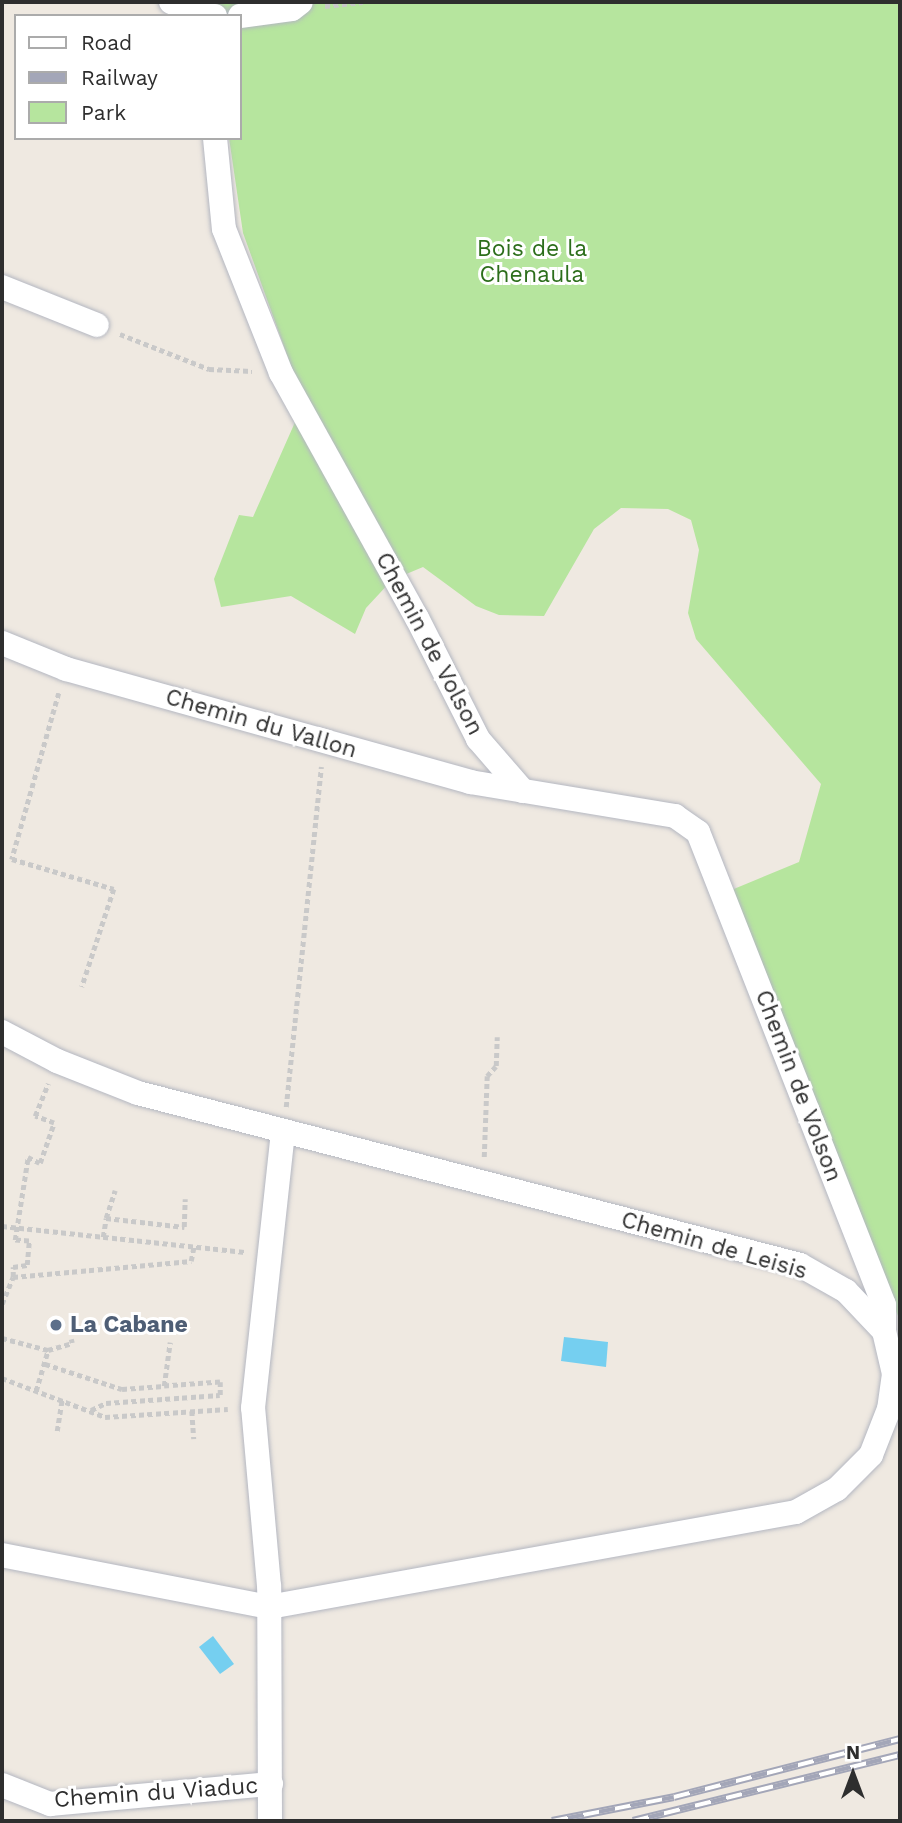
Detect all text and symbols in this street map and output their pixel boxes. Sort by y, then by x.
legend [14,14,242,140]
text: Road [81,30,132,55]
text: Railway [81,65,158,90]
text: Park [81,100,126,125]
park label: Bois de la Chenaula [477,235,587,289]
street label: Chemin de Volson [369,548,489,740]
street label: Chemin du Vallon [162,683,360,765]
street label: Chemin de Volson [749,986,847,1186]
street label: Chemin de Leisis [618,1206,810,1286]
place label: La Cabane [70,1311,188,1339]
marker: La Cabane [48,1317,64,1333]
north arrow [818,1739,888,1809]
text: N [846,1741,860,1764]
street label: Chemin du Viaduc [53,1772,259,1814]

